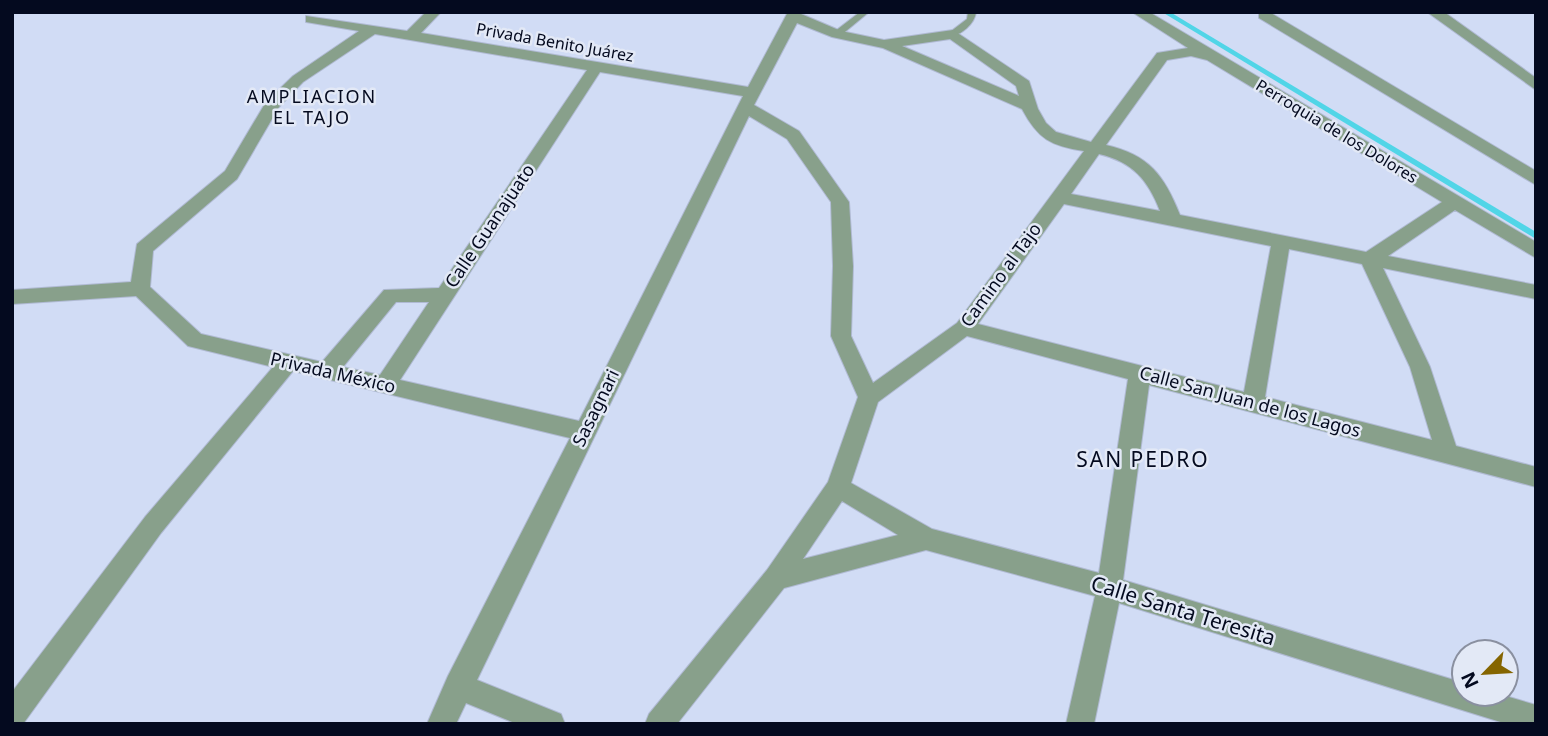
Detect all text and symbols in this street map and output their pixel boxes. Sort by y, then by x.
street label: Privada Benito Juárez [475,17,635,67]
street label: Perroquia de los Dolores [1252,74,1422,188]
district label: AMPLIACION EL TAJO [247,84,377,129]
street label: Calle Guanajuato [439,159,539,292]
street label: Camino al Tajo [954,217,1046,331]
street label: Privada México [268,346,398,398]
street label: Calle San Juan de los Lagos [1137,360,1364,442]
street label: Sasagnari [566,365,624,450]
district label: SAN PEDRO [1076,445,1210,473]
street label: Calle Santa Teresita [1088,569,1279,651]
north arrow [1450,638,1520,708]
text: N [1455,668,1485,693]

